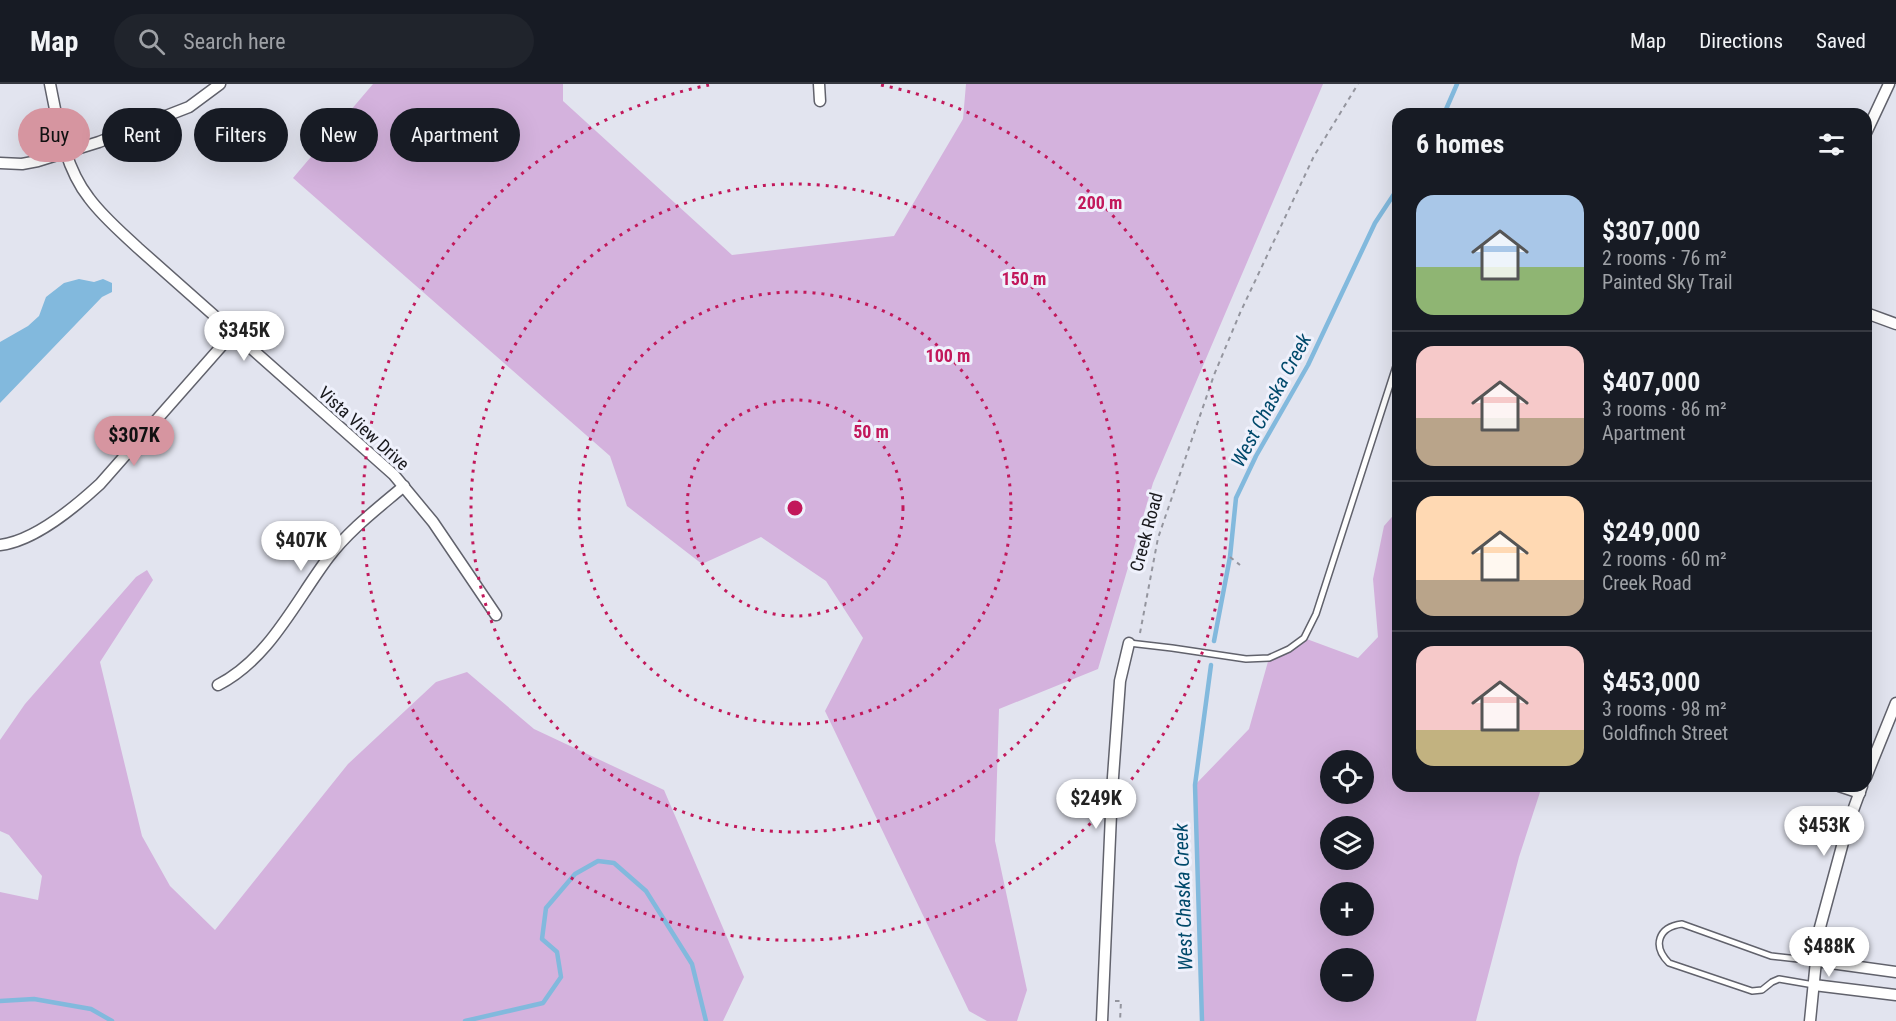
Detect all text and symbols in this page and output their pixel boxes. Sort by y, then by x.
search box [114,14,534,68]
text: Map [30,25,78,58]
icon: search [135,25,168,58]
text: Search here [183,29,286,54]
text: Map [1630,29,1666,53]
text: Directions [1699,29,1783,53]
text: Saved [1816,29,1866,53]
chip: Buy [18,108,90,162]
chip: Rent [102,108,182,162]
chip: Filters [194,108,288,162]
chip: New [300,108,378,162]
chip: Apartment [390,108,520,162]
icon: filters [1815,128,1848,161]
text: 6 homes [1416,129,1504,159]
text: 200 m [1078,192,1122,213]
text: $307,000 [1602,216,1700,246]
icon: home [1464,219,1536,291]
text: 2 rooms · 76 m² [1602,246,1727,270]
text: 150 m [1002,268,1046,289]
text: Painted Sky Trail [1602,270,1733,294]
pin: $345K [202,311,286,362]
text: $345K [218,318,270,342]
water label: West Chaska Creek [1226,328,1317,471]
text: 100 m [926,345,970,366]
text: $407,000 [1602,367,1700,397]
icon: home [1464,370,1536,442]
street label: Vista View Drive [314,382,414,474]
text: 3 rooms · 86 m² [1602,397,1727,421]
pin: $307K [92,416,176,467]
text: 50 m [853,421,889,442]
text: Apartment [1602,421,1686,445]
text: $307K [108,423,160,447]
street label: Creek Road [1125,490,1167,574]
centre of rings [785,498,805,518]
text: $249,000 [1602,517,1700,547]
icon: home [1464,520,1536,592]
pin: $407K [259,521,343,572]
text: $407K [275,528,327,552]
text: 2 rooms · 60 m² [1602,547,1727,571]
text: Creek Road [1602,571,1692,595]
text: $453,000 [1602,667,1700,697]
icon: home [1464,670,1536,742]
text: 3 rooms · 98 m² [1602,697,1727,721]
text: Goldfinch Street [1602,721,1728,745]
map controls [1320,750,1374,1002]
button: locate [1320,750,1374,804]
pin: $249K [1054,779,1138,830]
text: $249K [1070,786,1122,810]
pin: $453K [1782,806,1866,857]
text: $453K [1798,813,1850,837]
button: layers [1320,816,1374,870]
water label: West Chaska Creek [1168,822,1198,971]
button: + [1320,882,1374,936]
pin: $488K [1787,927,1871,978]
text: $488K [1803,934,1855,958]
button: − [1320,948,1374,1002]

